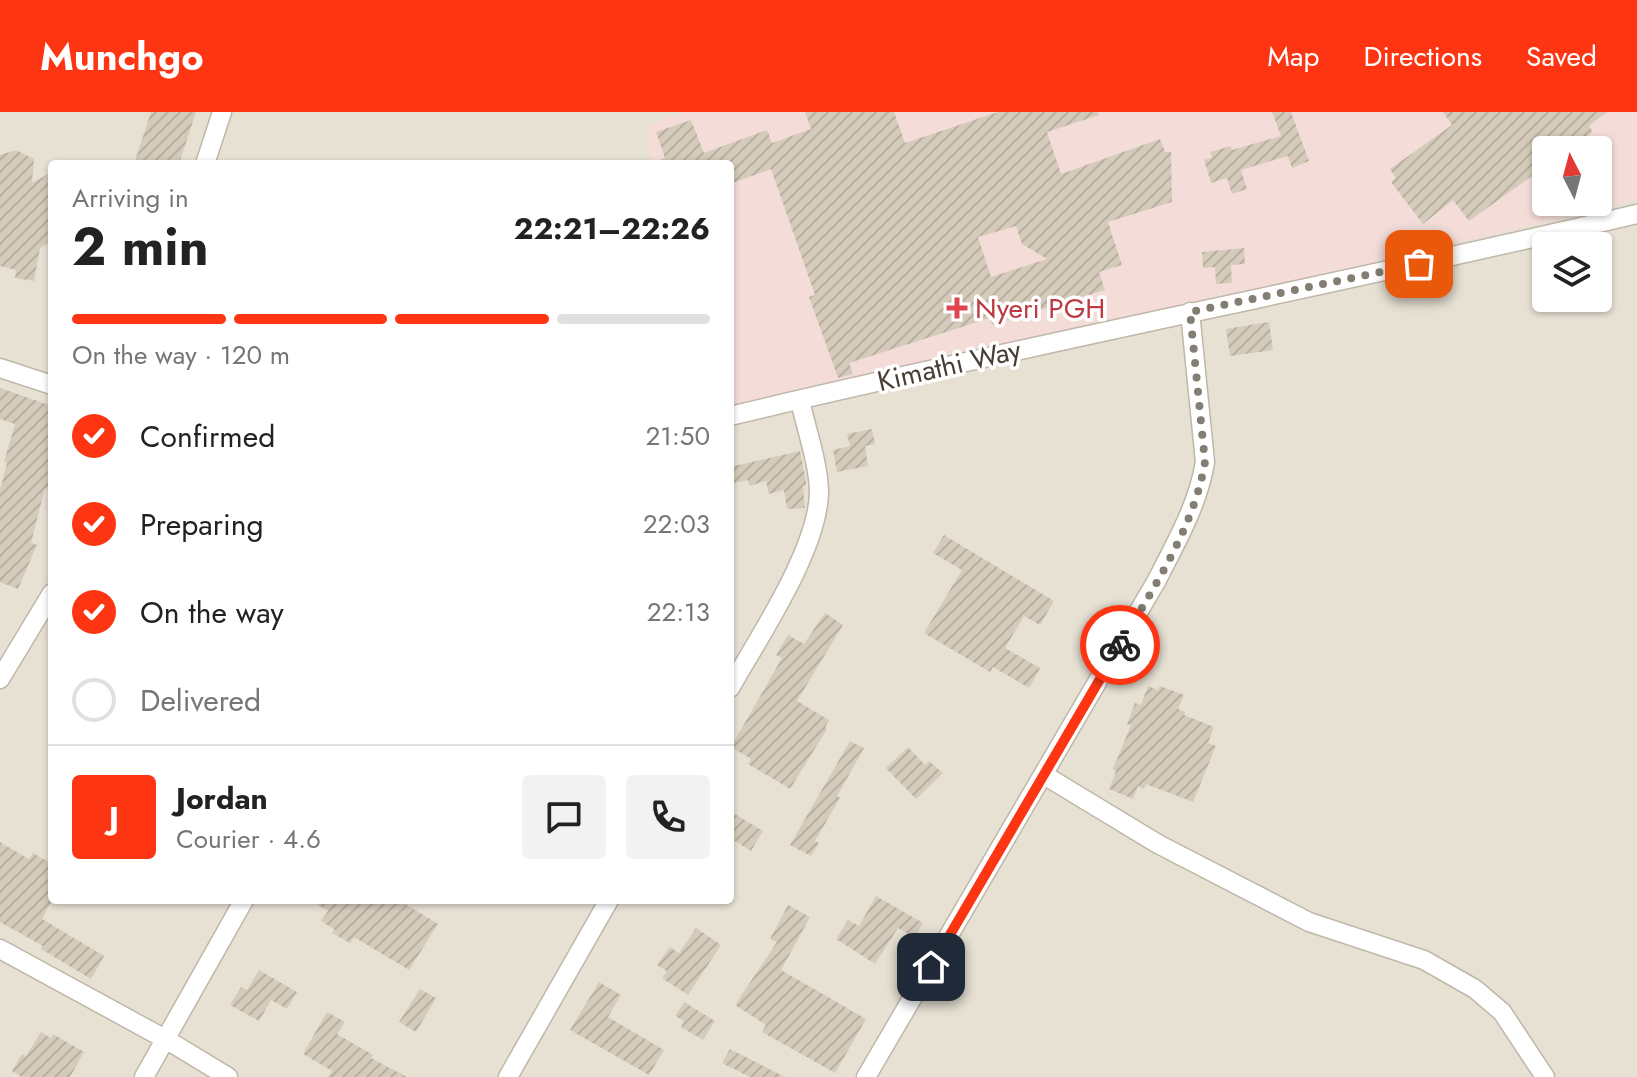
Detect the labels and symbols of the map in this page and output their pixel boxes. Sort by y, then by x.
north arrow [1532,136,1612,216]
pin [1385,230,1453,298]
place label: Nyeri PGH [975,288,1105,329]
marker: Nyeri PGH [946,297,968,319]
street label: Kimathi Way [873,329,1026,402]
courier [1080,605,1160,685]
pin [897,933,965,1001]

